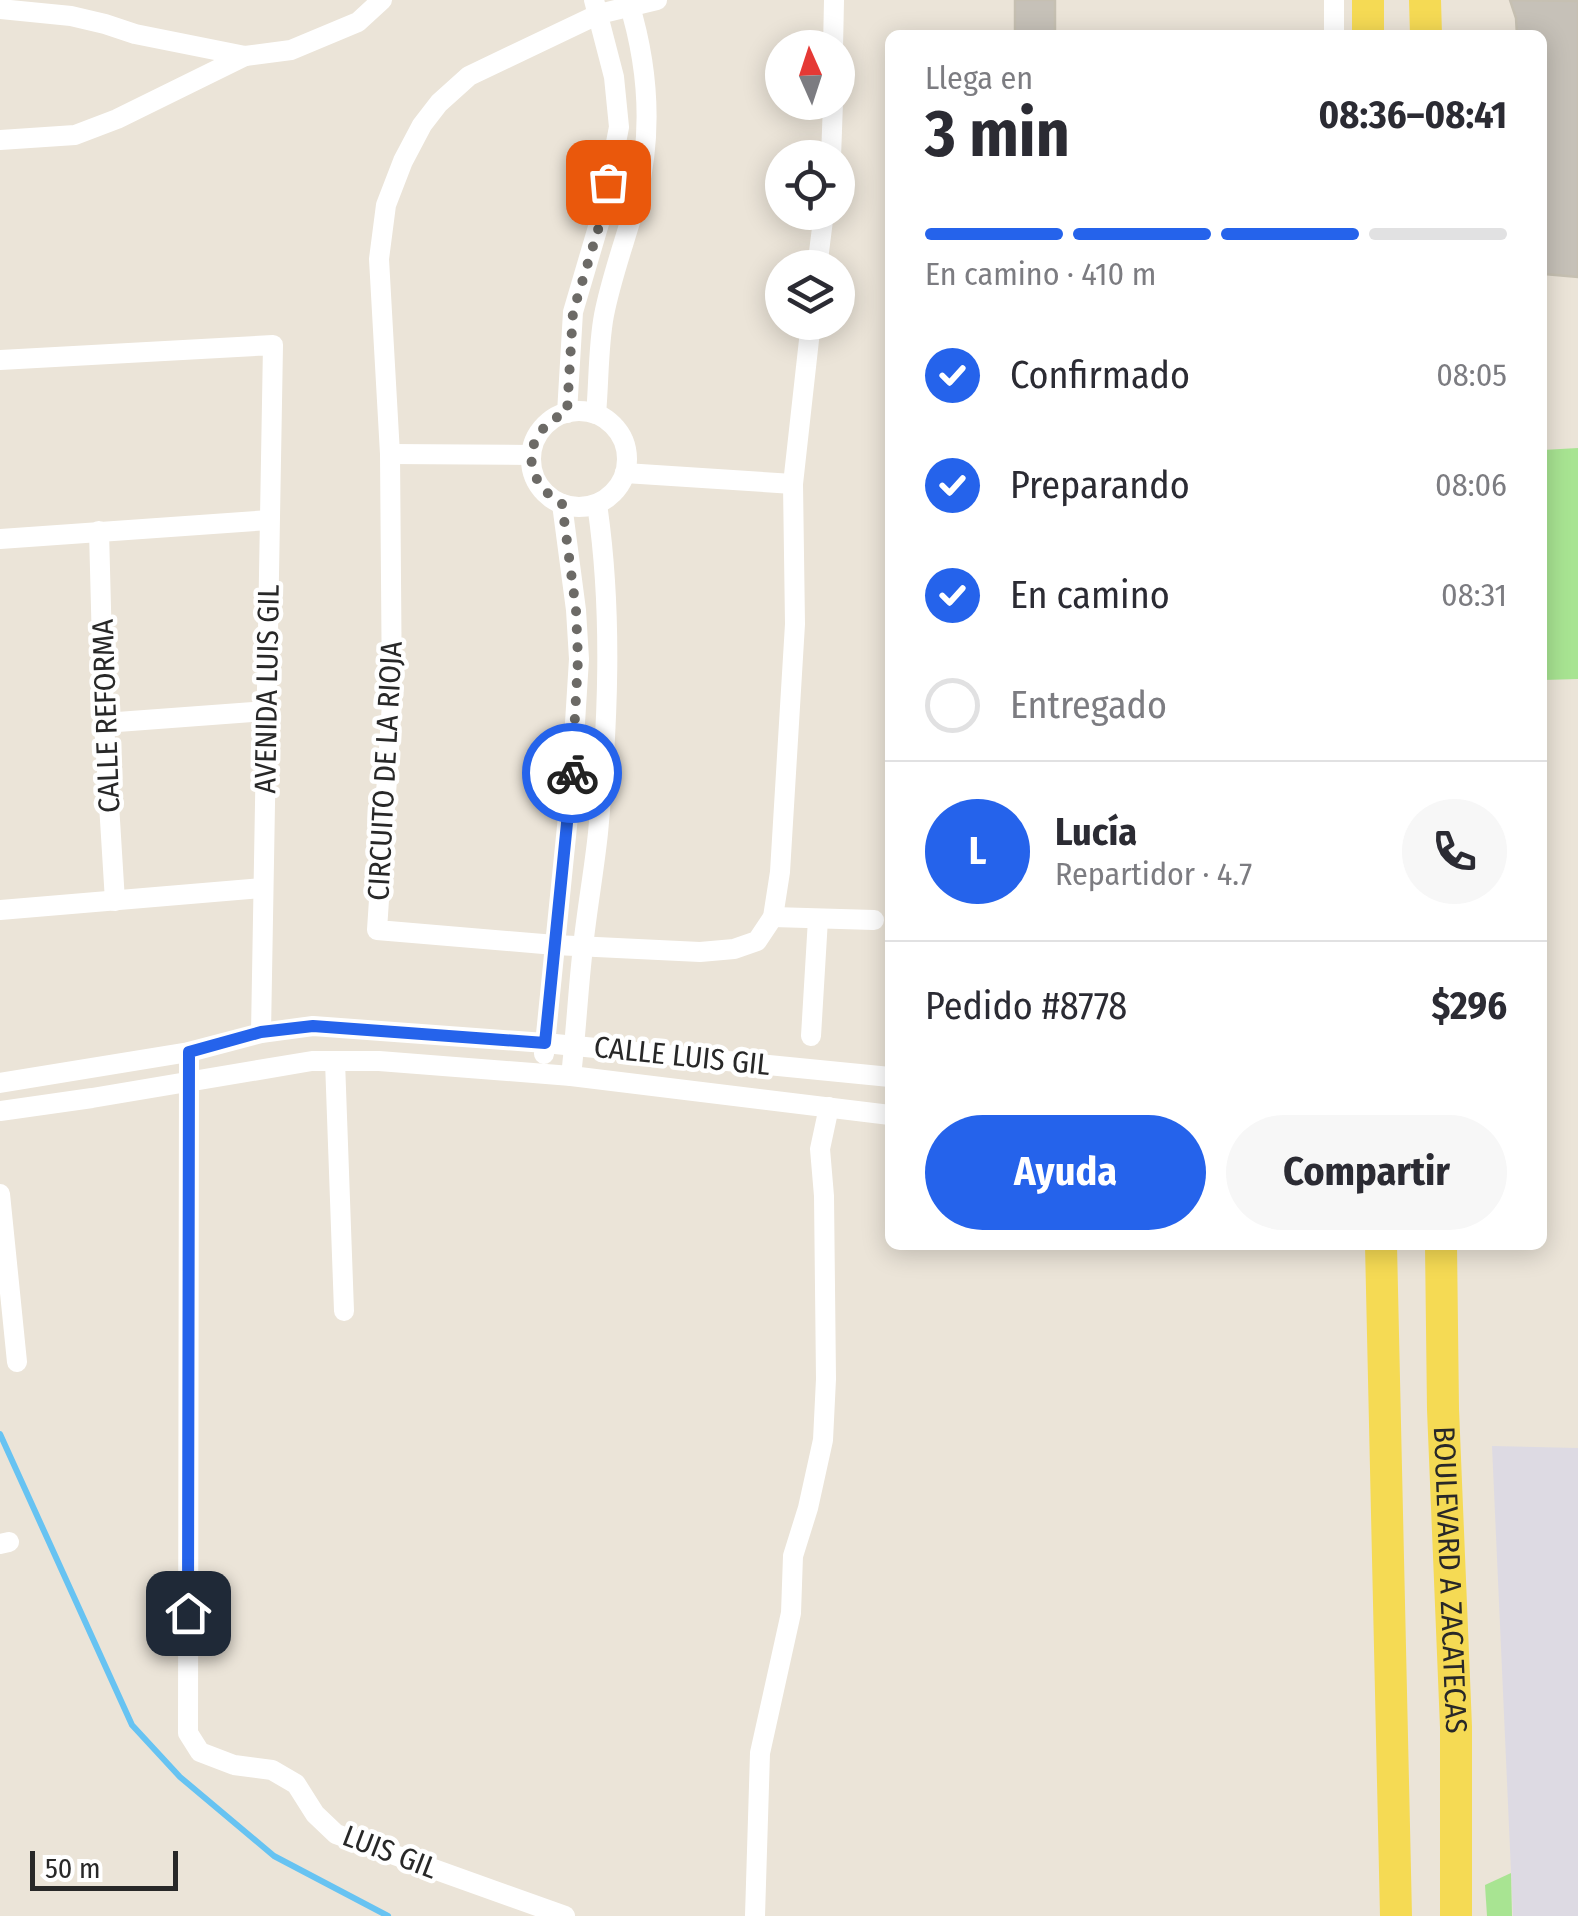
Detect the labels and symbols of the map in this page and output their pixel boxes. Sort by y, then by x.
north arrow [765,30,855,120]
pin [566,140,651,225]
street label: AVENIDA LUIS GIL [247,584,287,794]
street label: CALLE REFORMA [85,618,127,814]
street label: CIRCUITO DE LA RIOJA [360,640,410,902]
courier [522,723,622,823]
street label: CALLE LUIS GIL [592,1029,772,1083]
street label: BOULEVARD A ZACATECAS [1426,1426,1474,1734]
pin [146,1571,231,1656]
street label: LUIS GIL [338,1818,442,1886]
scale bar [30,1846,178,1890]

